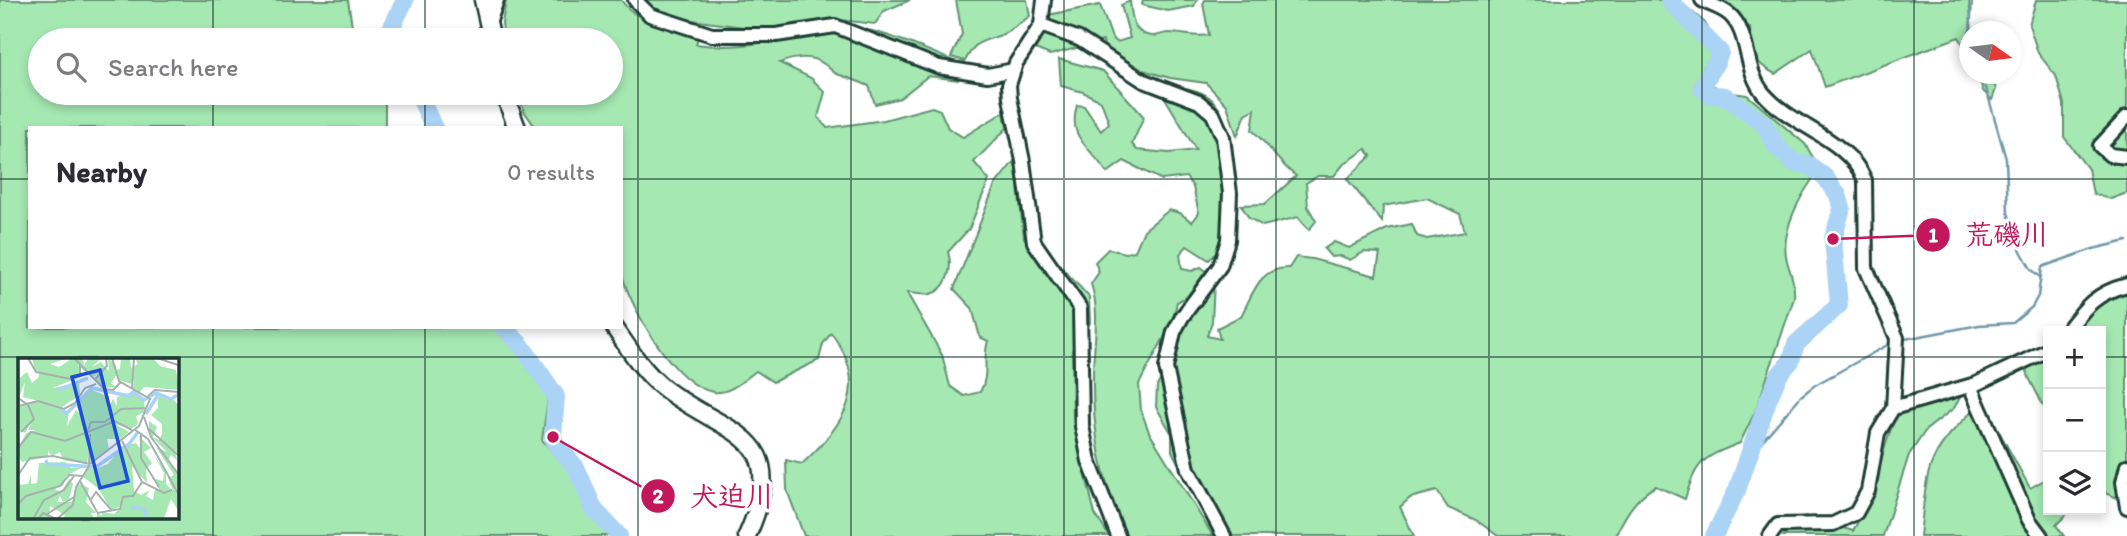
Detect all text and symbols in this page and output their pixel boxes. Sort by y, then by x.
north arrow [1959,21,2022,84]
search box [28,28,623,105]
icon: search [52,48,90,86]
text: Search here [108,51,238,83]
text: Nearby [56,153,147,190]
text: 0 results [507,158,595,186]
callout: 荒磯川 [1916,210,2063,259]
text: 荒磯川 [1965,217,2049,251]
text: 1 [1928,222,1938,247]
map controls [2043,326,2106,515]
button: + [2043,326,2106,389]
inset map [18,358,178,518]
button: − [2043,389,2106,452]
button: layers [2043,452,2106,515]
callout: 犬迫川 [641,471,788,520]
text: 犬迫川 [690,479,774,513]
text: 2 [652,483,664,508]

